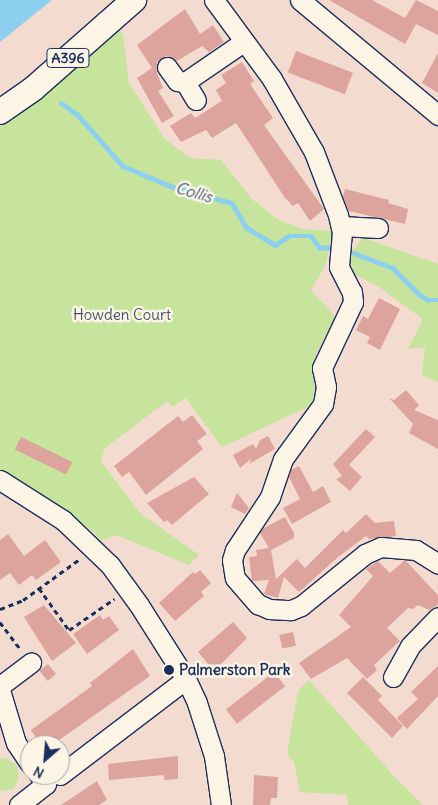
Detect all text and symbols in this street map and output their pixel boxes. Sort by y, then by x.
road number: A396 [46,46,90,70]
water label: Collis [173,178,215,206]
park label: Howden Court [73,306,171,324]
place label: Palmerston Park [179,661,290,679]
marker: Palmerston Park [163,664,175,676]
north arrow [20,735,70,785]
text: N [30,762,47,783]

